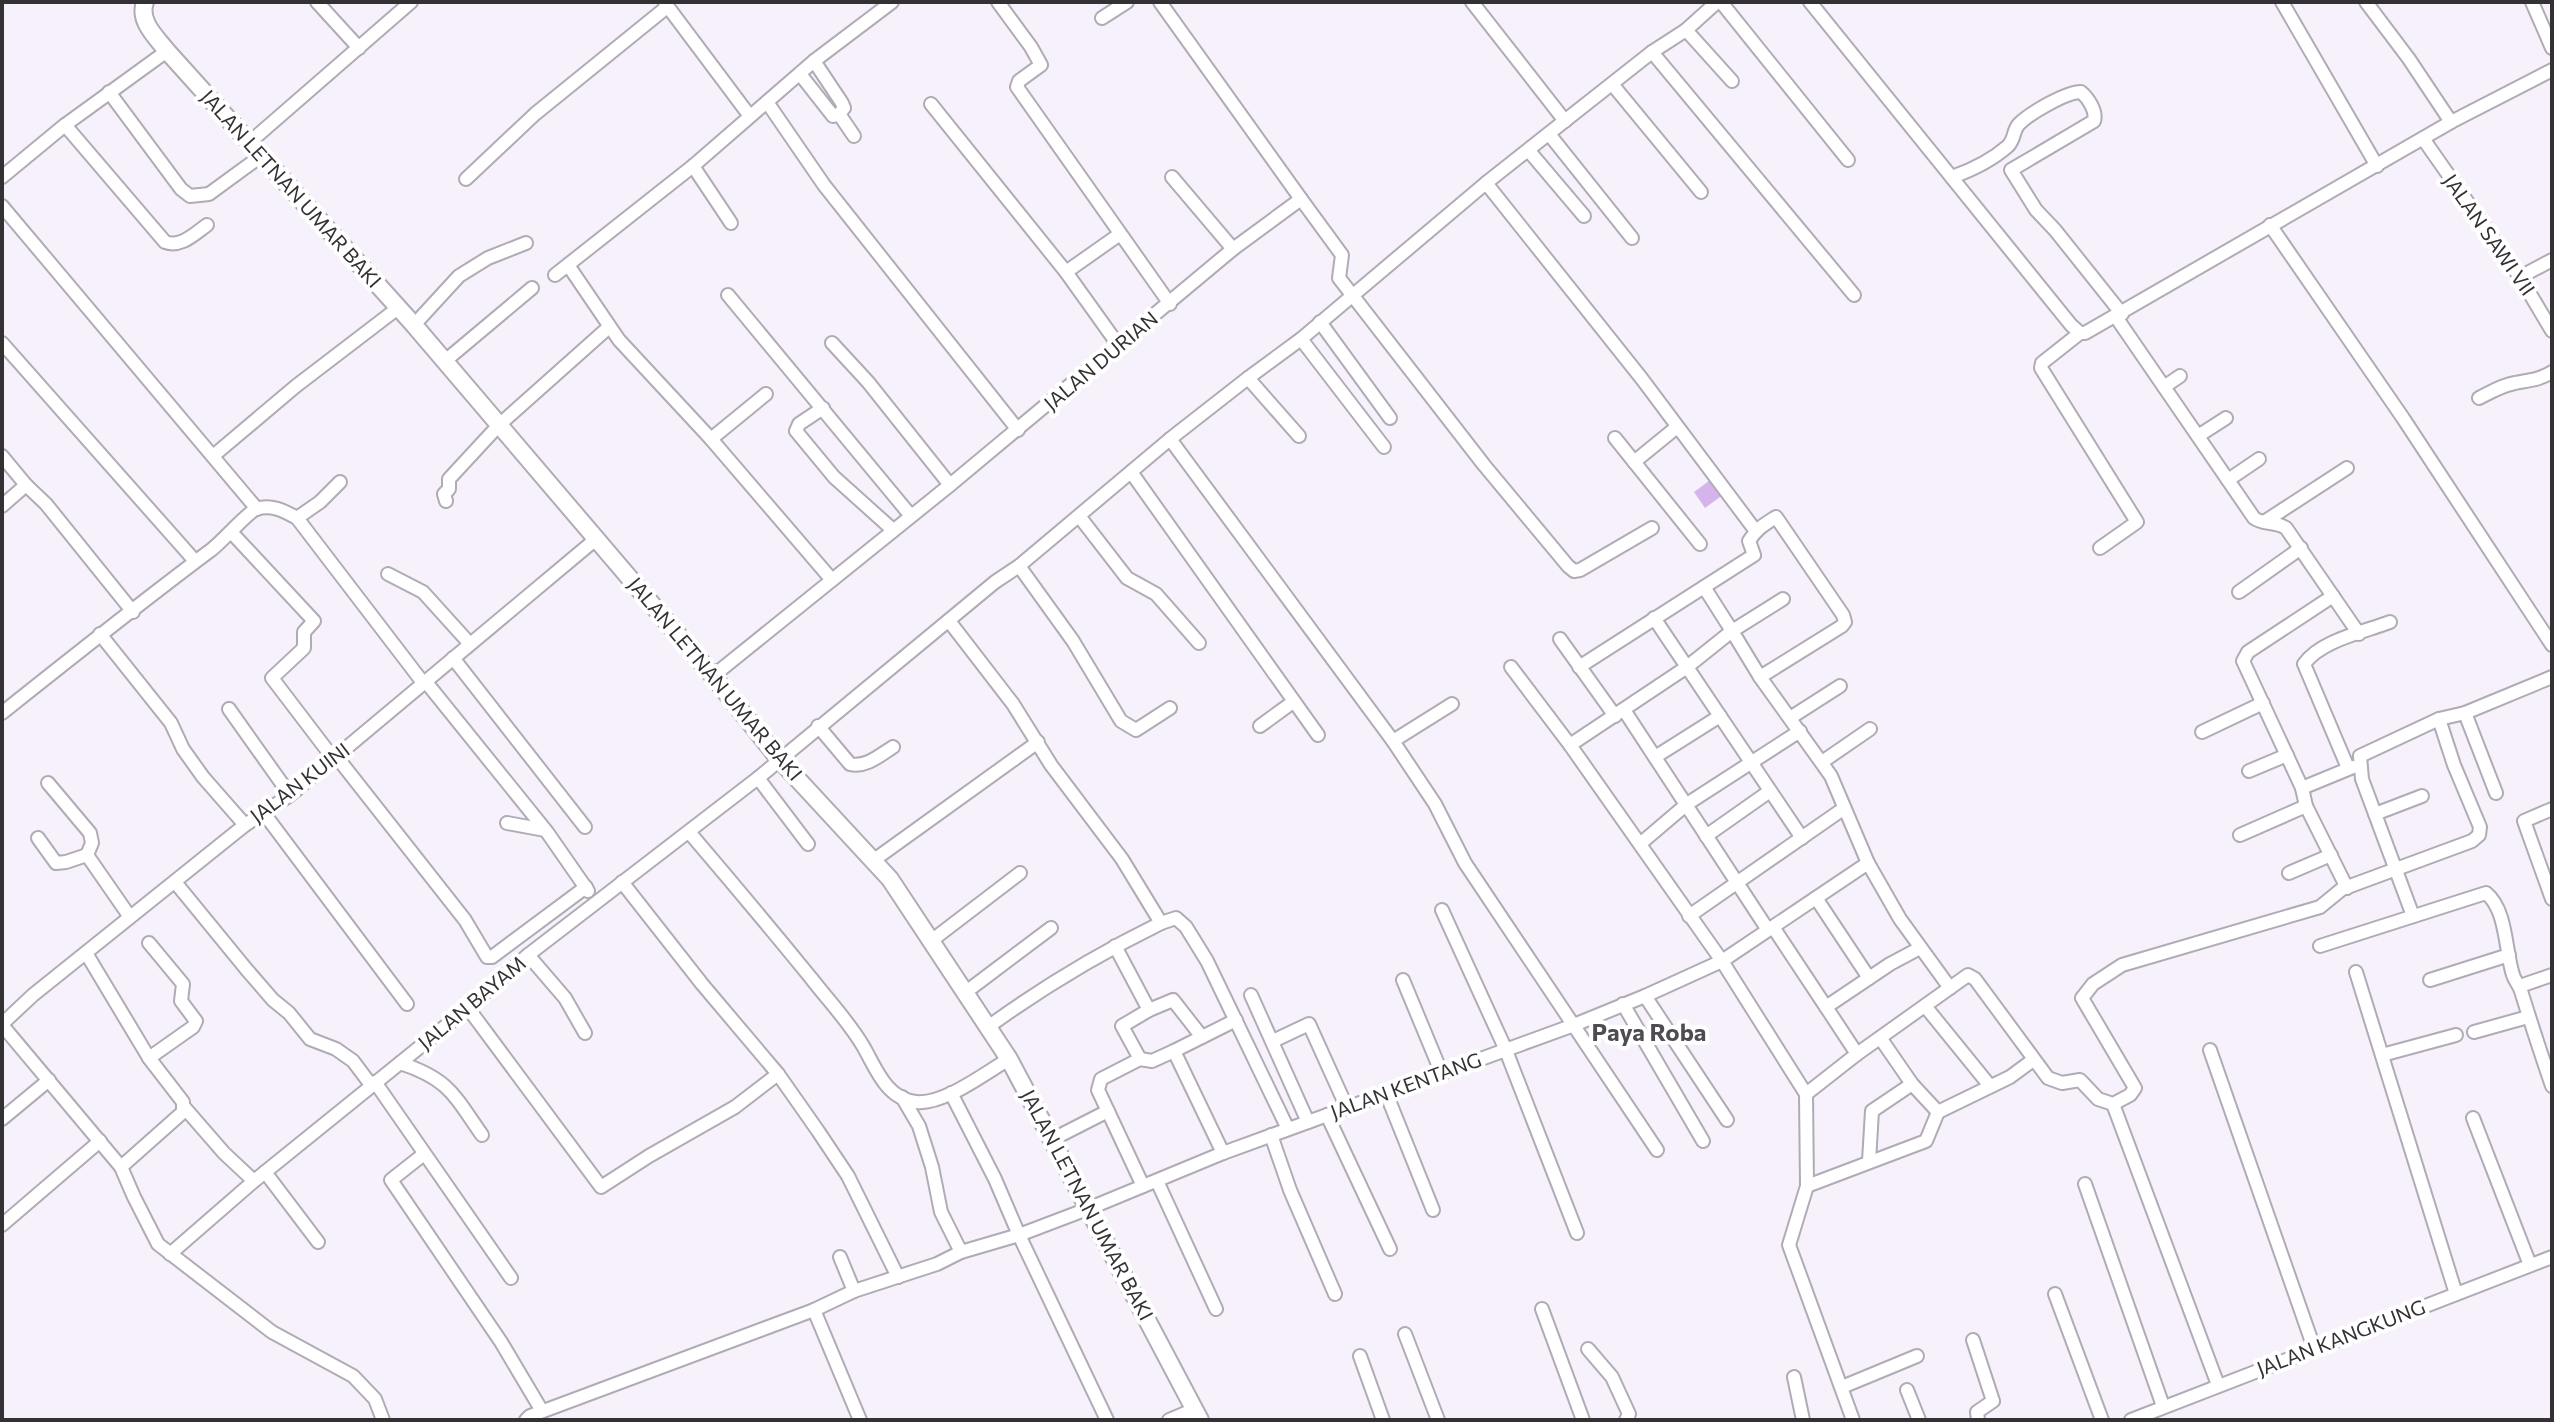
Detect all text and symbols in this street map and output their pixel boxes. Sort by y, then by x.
street label: JALAN LETNAN UMAR BAKI [197,84,387,292]
street label: JALAN SAWI VII [2439,169,2541,300]
street label: JALAN DURIAN [1039,306,1162,415]
street label: JALAN LETNAN UMAR BAKI [624,572,808,785]
street label: JALAN KUINI [245,737,354,827]
street label: JALAN BAYAM [413,950,530,1054]
district label: Paya Roba [1591,1017,1707,1046]
street label: JALAN KENTANG [1327,1047,1484,1123]
street label: JALAN LETNAN UMAR BAKI [1017,1085,1159,1324]
street label: JALAN KANGKUNG [2253,1294,2428,1380]

